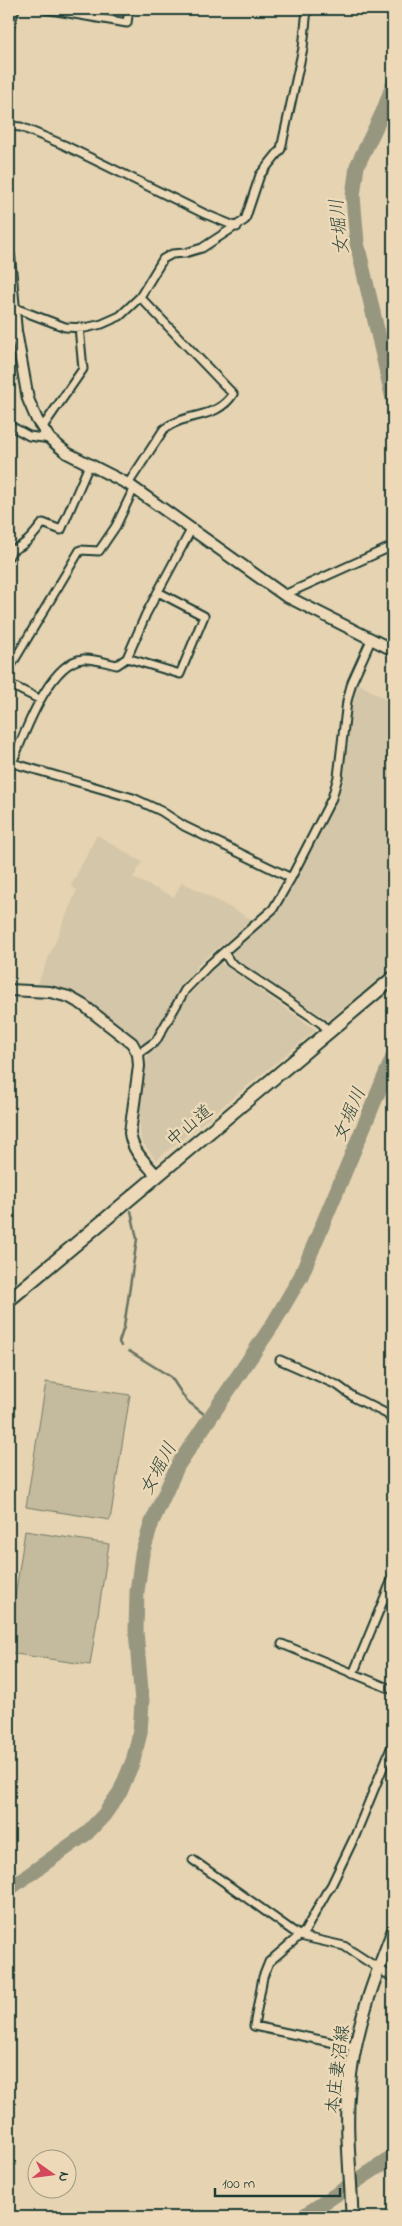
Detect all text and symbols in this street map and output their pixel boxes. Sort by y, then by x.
water label: 女堀川 [324,197,357,257]
water label: 女堀川 [327,1083,374,1146]
street label: 中山道 [161,1099,219,1154]
water label: 女堀川 [134,1438,185,1501]
street label: 本庄妻沼線 [321,2023,357,2115]
north arrow [28,2148,78,2198]
scale bar [215,2166,340,2198]
text: N [52,2170,74,2184]
text: 100 m [222,2173,255,2195]

